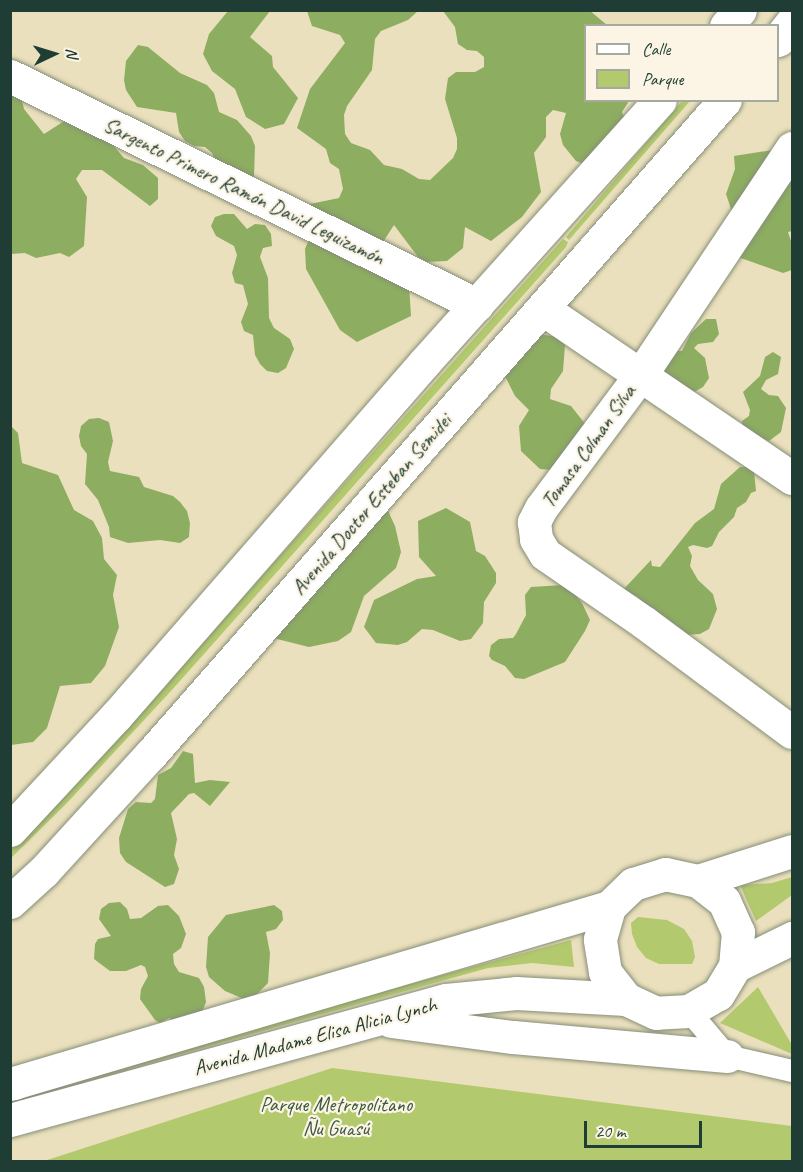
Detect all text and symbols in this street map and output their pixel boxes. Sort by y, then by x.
north arrow [24,24,84,84]
legend [584,24,779,102]
text: Calle [642,38,670,60]
text: N [62,47,82,58]
text: Parque [642,68,683,90]
street label: Sargento Primero Ramón David Leguizamón [99,112,389,270]
street label: Tomasa Colman Silva [535,379,641,513]
street label: Avenida Doctor Esteban Semidei [286,409,456,599]
street label: Avenida Madame Elisa Alicia Lynch [191,991,439,1081]
park label: Parque Metropolitano Ñu Guasú [260,1091,412,1141]
scale bar [587,1109,706,1147]
text: 20 m [595,1120,626,1142]

